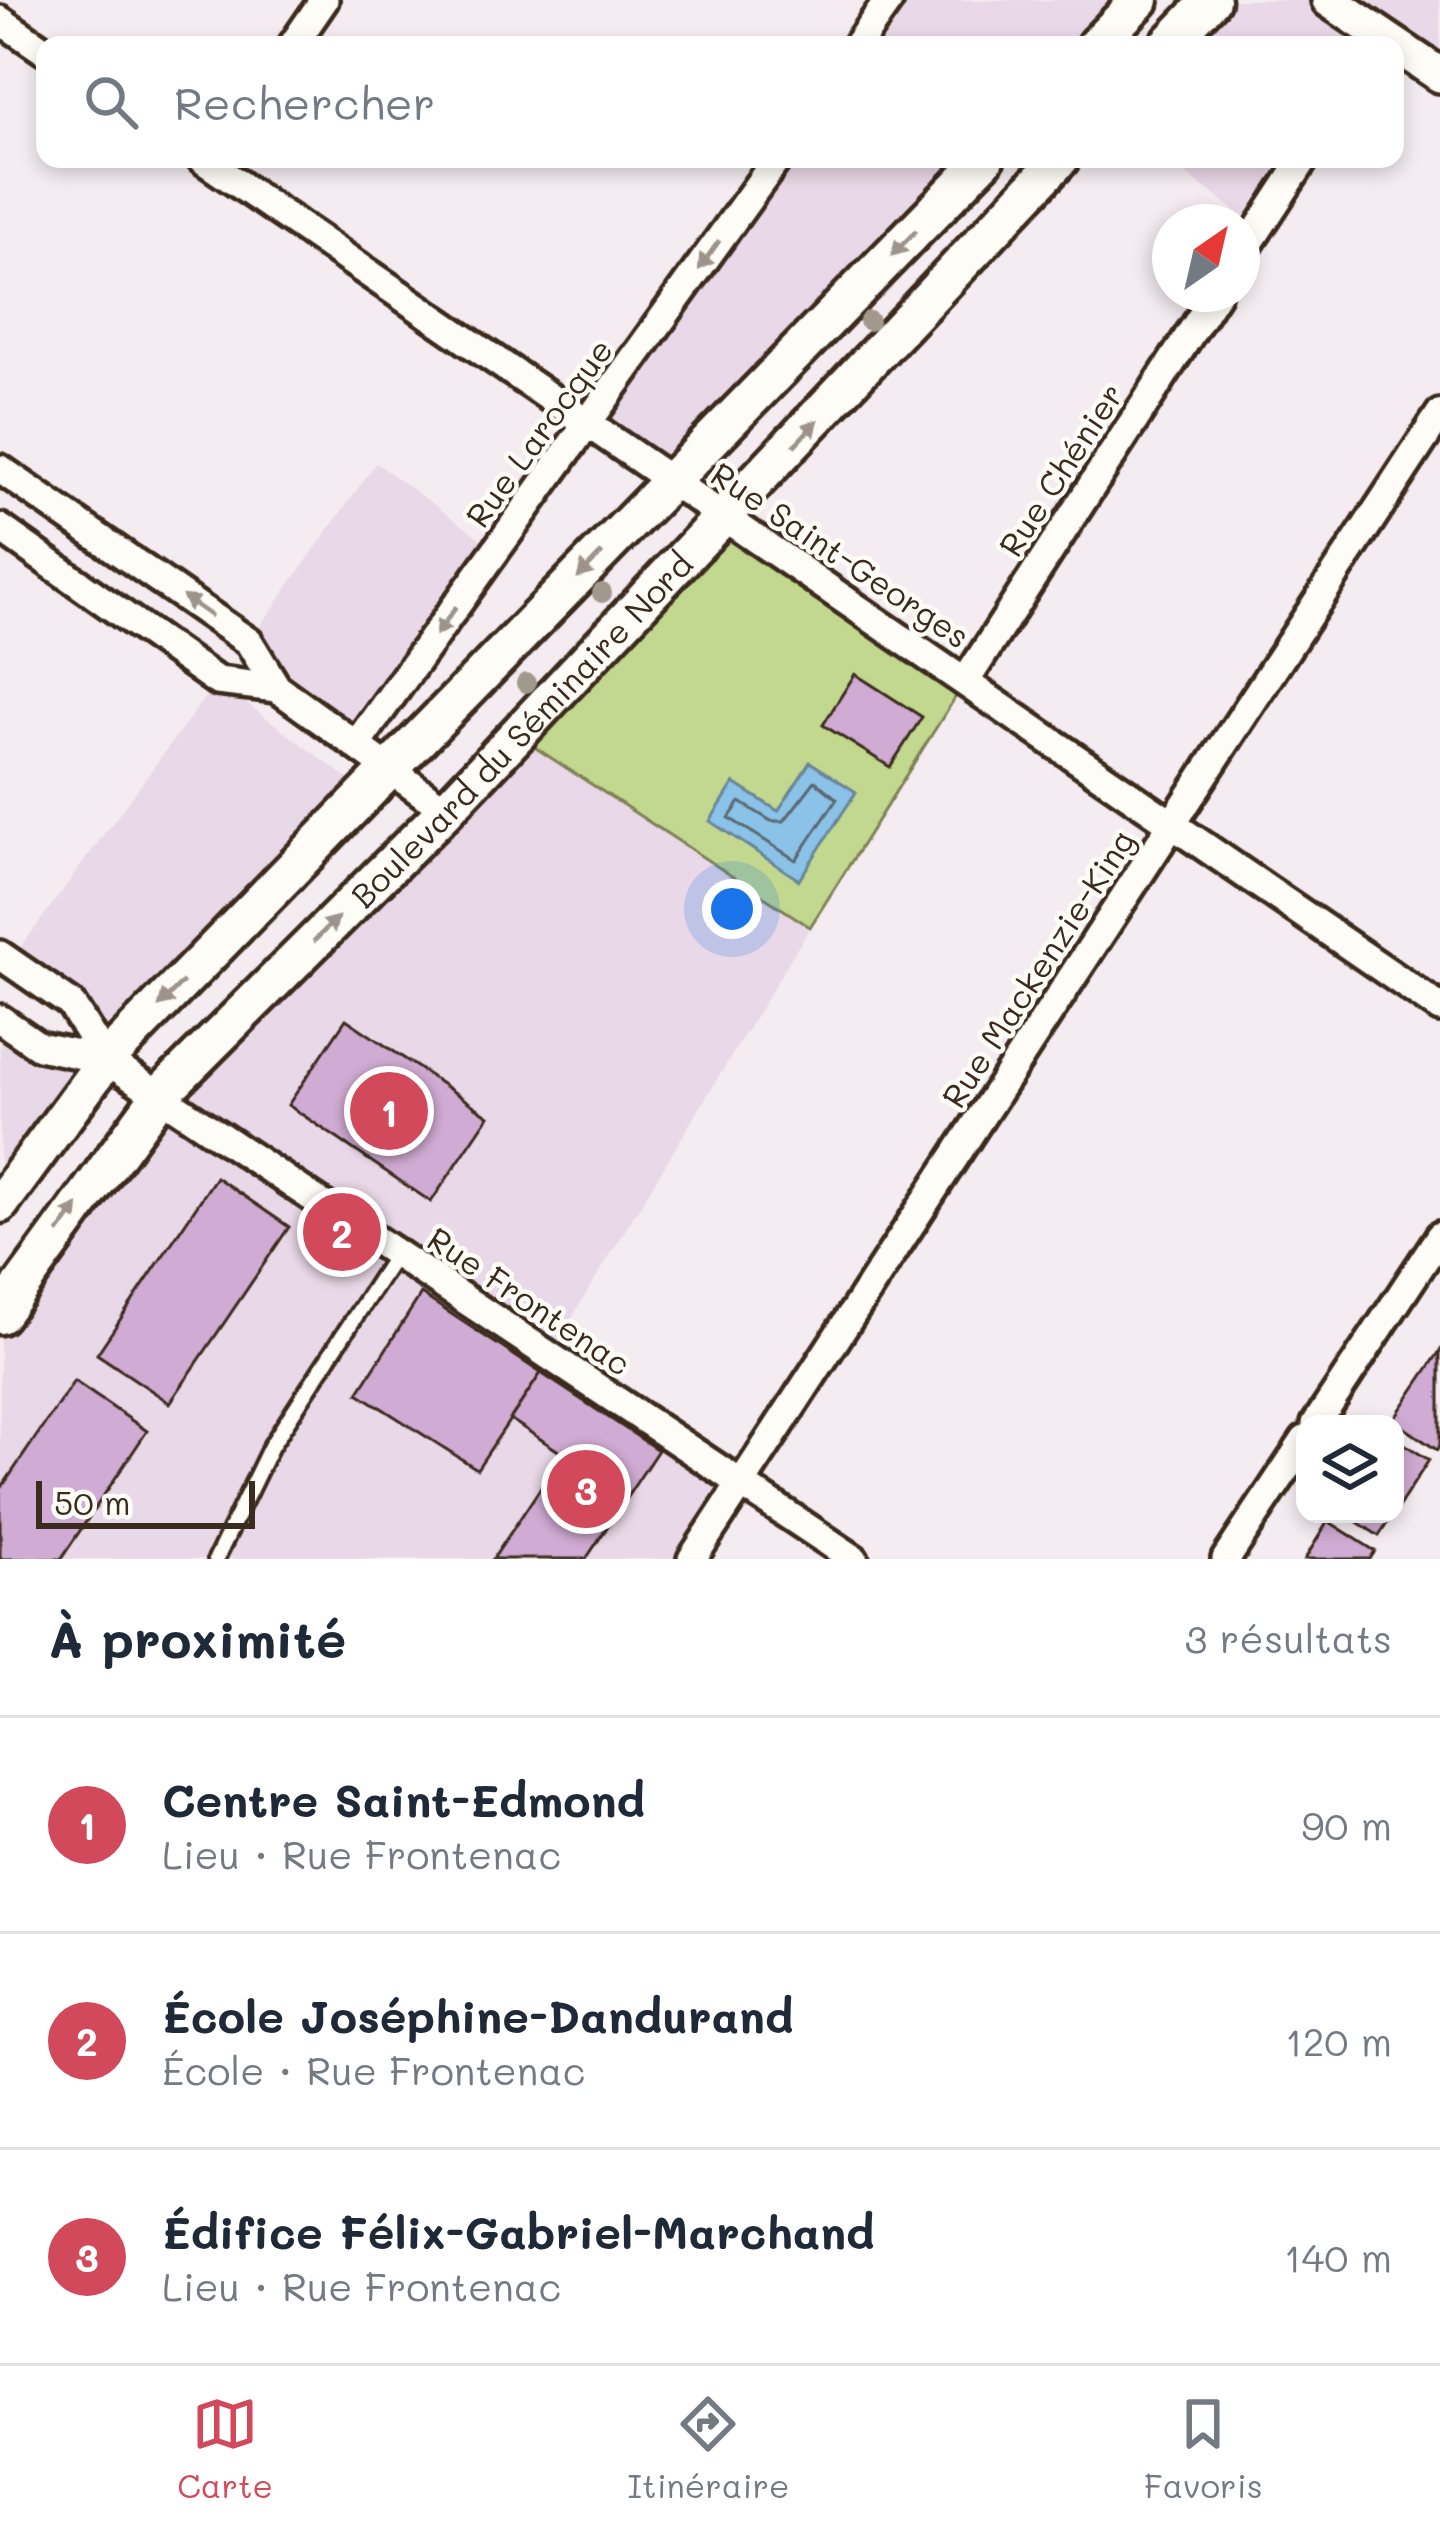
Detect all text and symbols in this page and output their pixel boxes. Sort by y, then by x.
search box [36,36,1404,168]
icon: search [78,69,144,135]
text: Rechercher [174,73,435,131]
north arrow [1152,204,1260,312]
one-way arrow [890,228,918,257]
one-way arrow [698,238,721,271]
street label: Rue Larocque [455,329,621,535]
street label: Rue Chénier [988,374,1132,564]
one-way arrow [791,418,819,447]
street label: Rue Saint-Georges [703,452,979,656]
street label: Boulevard du Séminaire Nord [340,542,701,915]
one-way arrow [577,550,605,579]
one-way arrow [181,596,213,619]
one-way arrow [435,605,459,637]
street label: Rue Mackenzie-King [931,821,1143,1115]
your location [702,879,762,939]
one-way arrow [312,915,340,943]
one-way arrow [157,980,185,1008]
pin: 1 [350,1066,428,1156]
pin: 2 [303,1187,381,1277]
one-way arrow [55,1203,79,1235]
street label: Rue Frontenac [420,1216,640,1384]
map controls [1296,1415,1404,1523]
button: layers [1296,1415,1404,1523]
pin: 3 [547,1444,625,1534]
scale bar [36,1475,255,1528]
text: 50 m [54,1480,130,1523]
text: À proximité [48,1604,346,1671]
text: 3 résultats [1185,1612,1392,1663]
text: Centre Saint-Edmond [162,1770,645,1828]
text: 1 [78,1799,96,1850]
text: 90 m [1301,1799,1392,1850]
text: Lieu · Rue Frontenac [162,1828,561,1879]
text: École Joséphine-Dandurand [162,1986,793,2044]
text: 2 [76,2015,98,2066]
text: 120 m [1285,2015,1392,2066]
text: École · Rue Frontenac [162,2044,586,2095]
text: Édifice Félix-Gabriel-Marchand [162,2202,875,2260]
text: 3 [75,2231,99,2282]
text: 140 m [1284,2231,1392,2282]
text: Lieu · Rue Frontenac [162,2260,561,2311]
tab: Carte [177,2391,273,2506]
tab: Itinéraire [627,2391,789,2506]
tab: Favoris [1144,2391,1263,2506]

